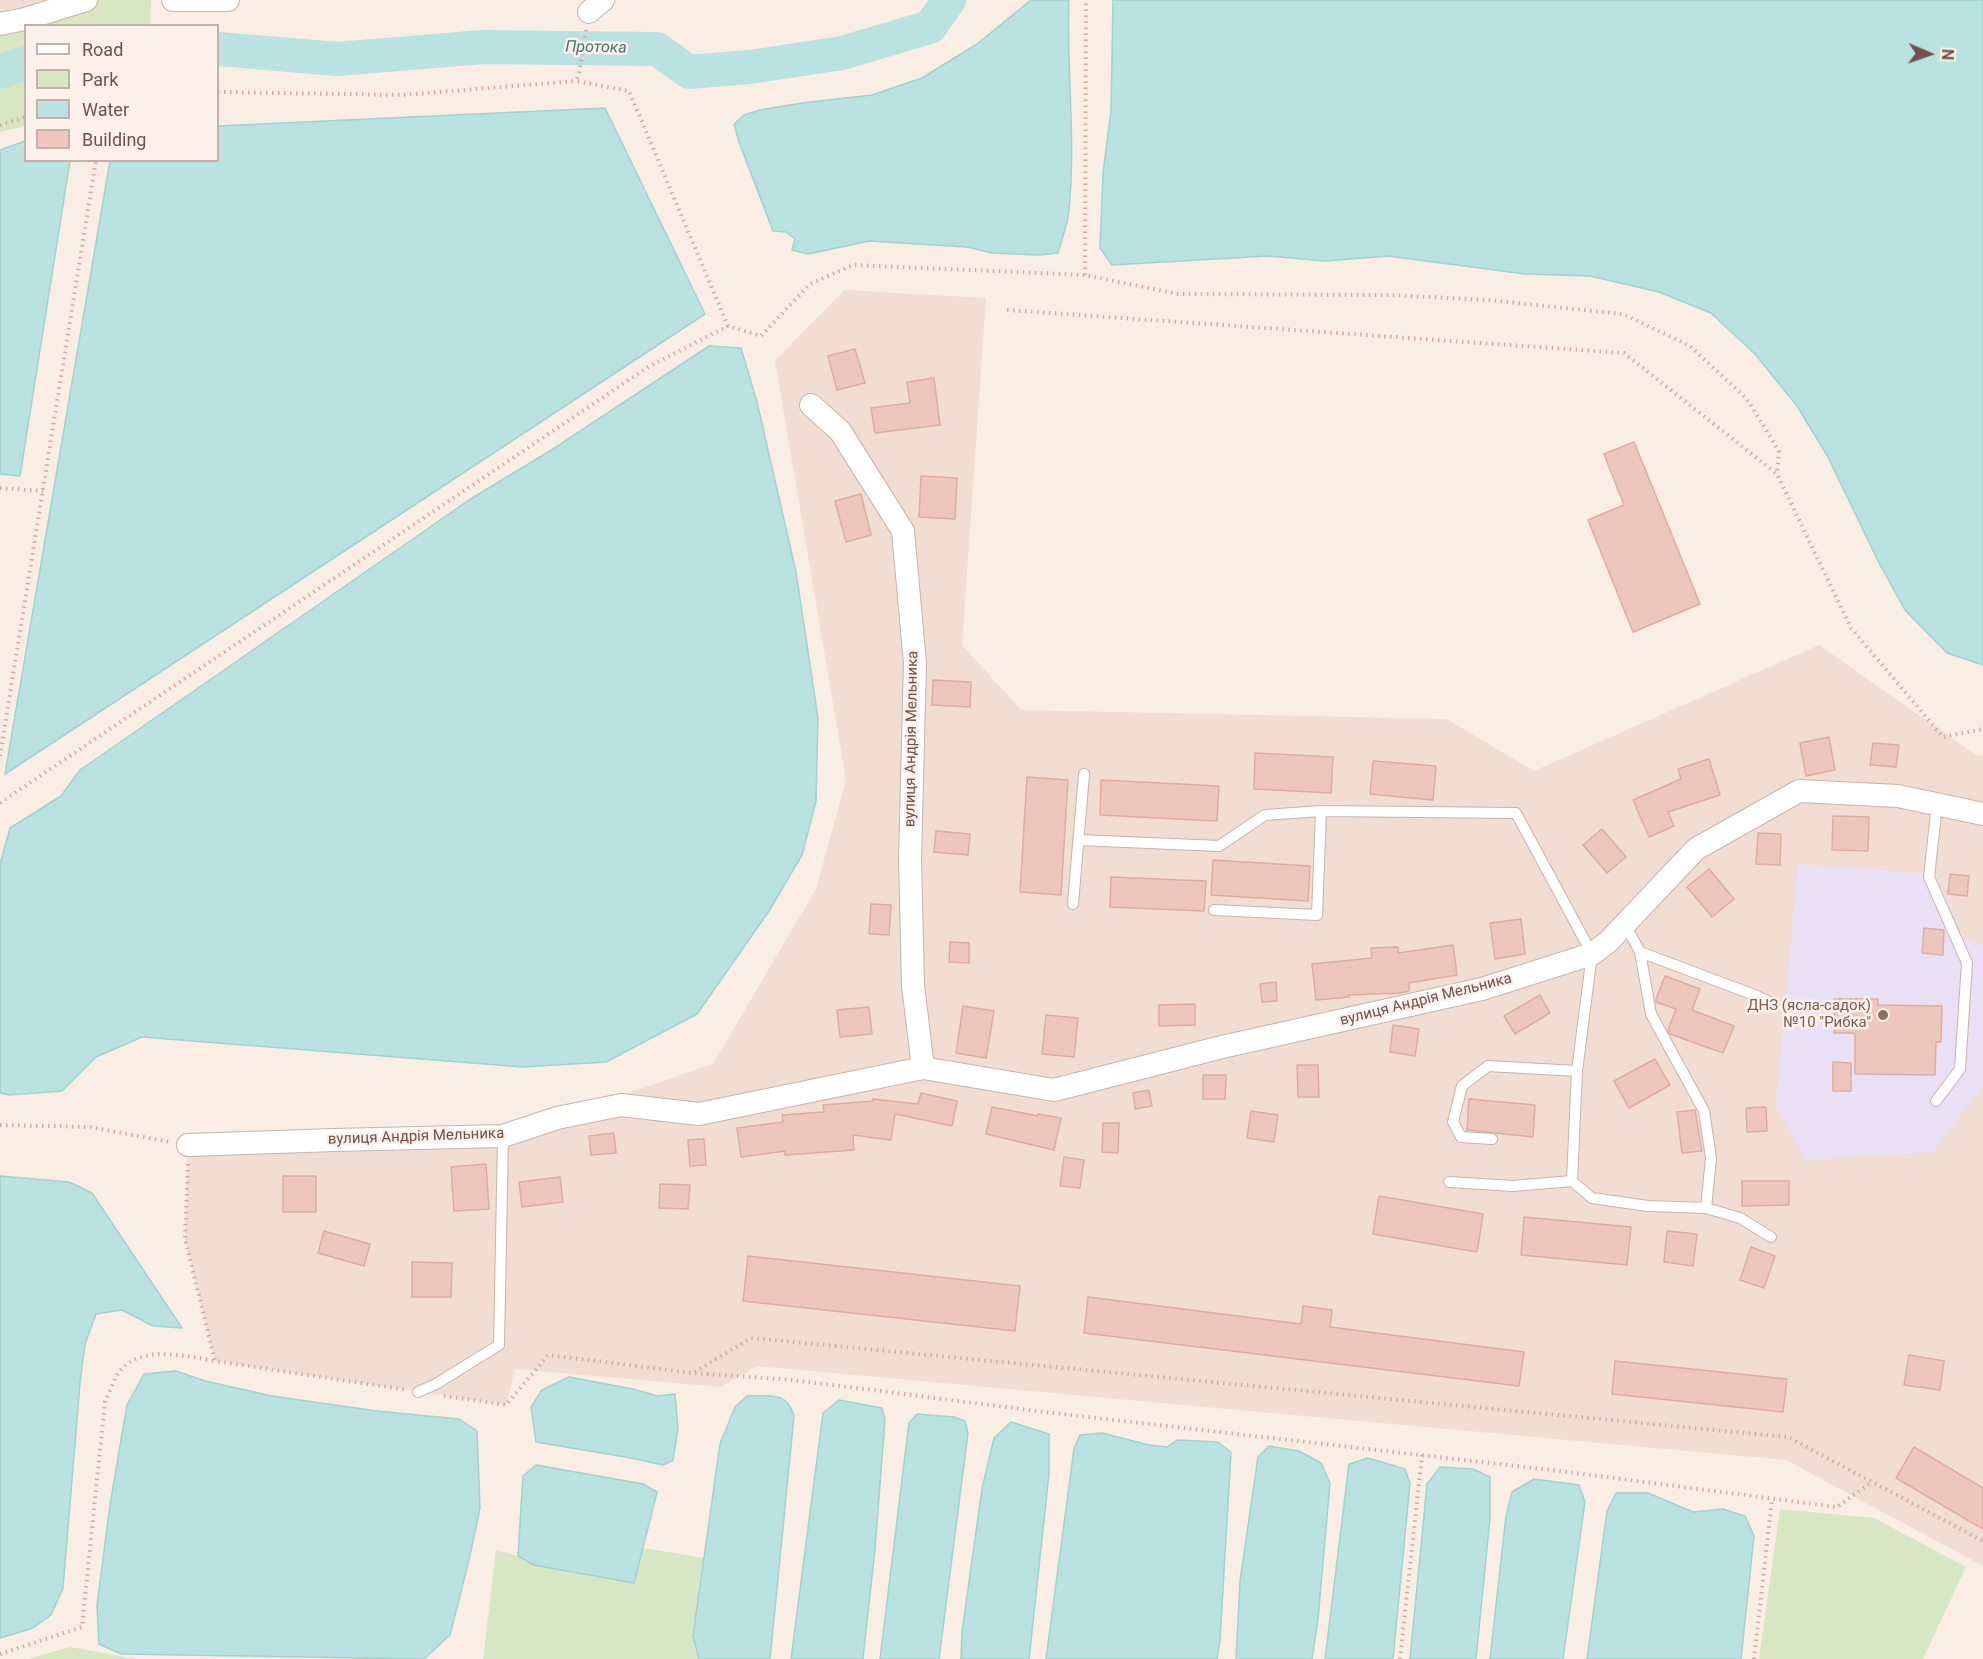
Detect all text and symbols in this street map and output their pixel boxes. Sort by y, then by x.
legend [24,24,219,162]
north arrow [1899,24,1959,84]
water label: Протока [565,38,627,58]
text: Road [82,39,123,60]
text: N [1938,49,1957,61]
text: Park [82,69,118,90]
text: Water [82,99,129,120]
text: Building [82,129,146,150]
street label: вулиця Андрія Мельника [901,651,923,827]
street label: вулиця Андрія Мельника [1338,970,1514,1030]
place label: ДНЗ (ясла-садок) №10 "Рибка" [1747,997,1871,1032]
marker: ДНЗ (ясла-садок) №10 "Рибка" [1876,1008,1890,1022]
street label: вулиця Андрія Мельника [327,1125,505,1149]

